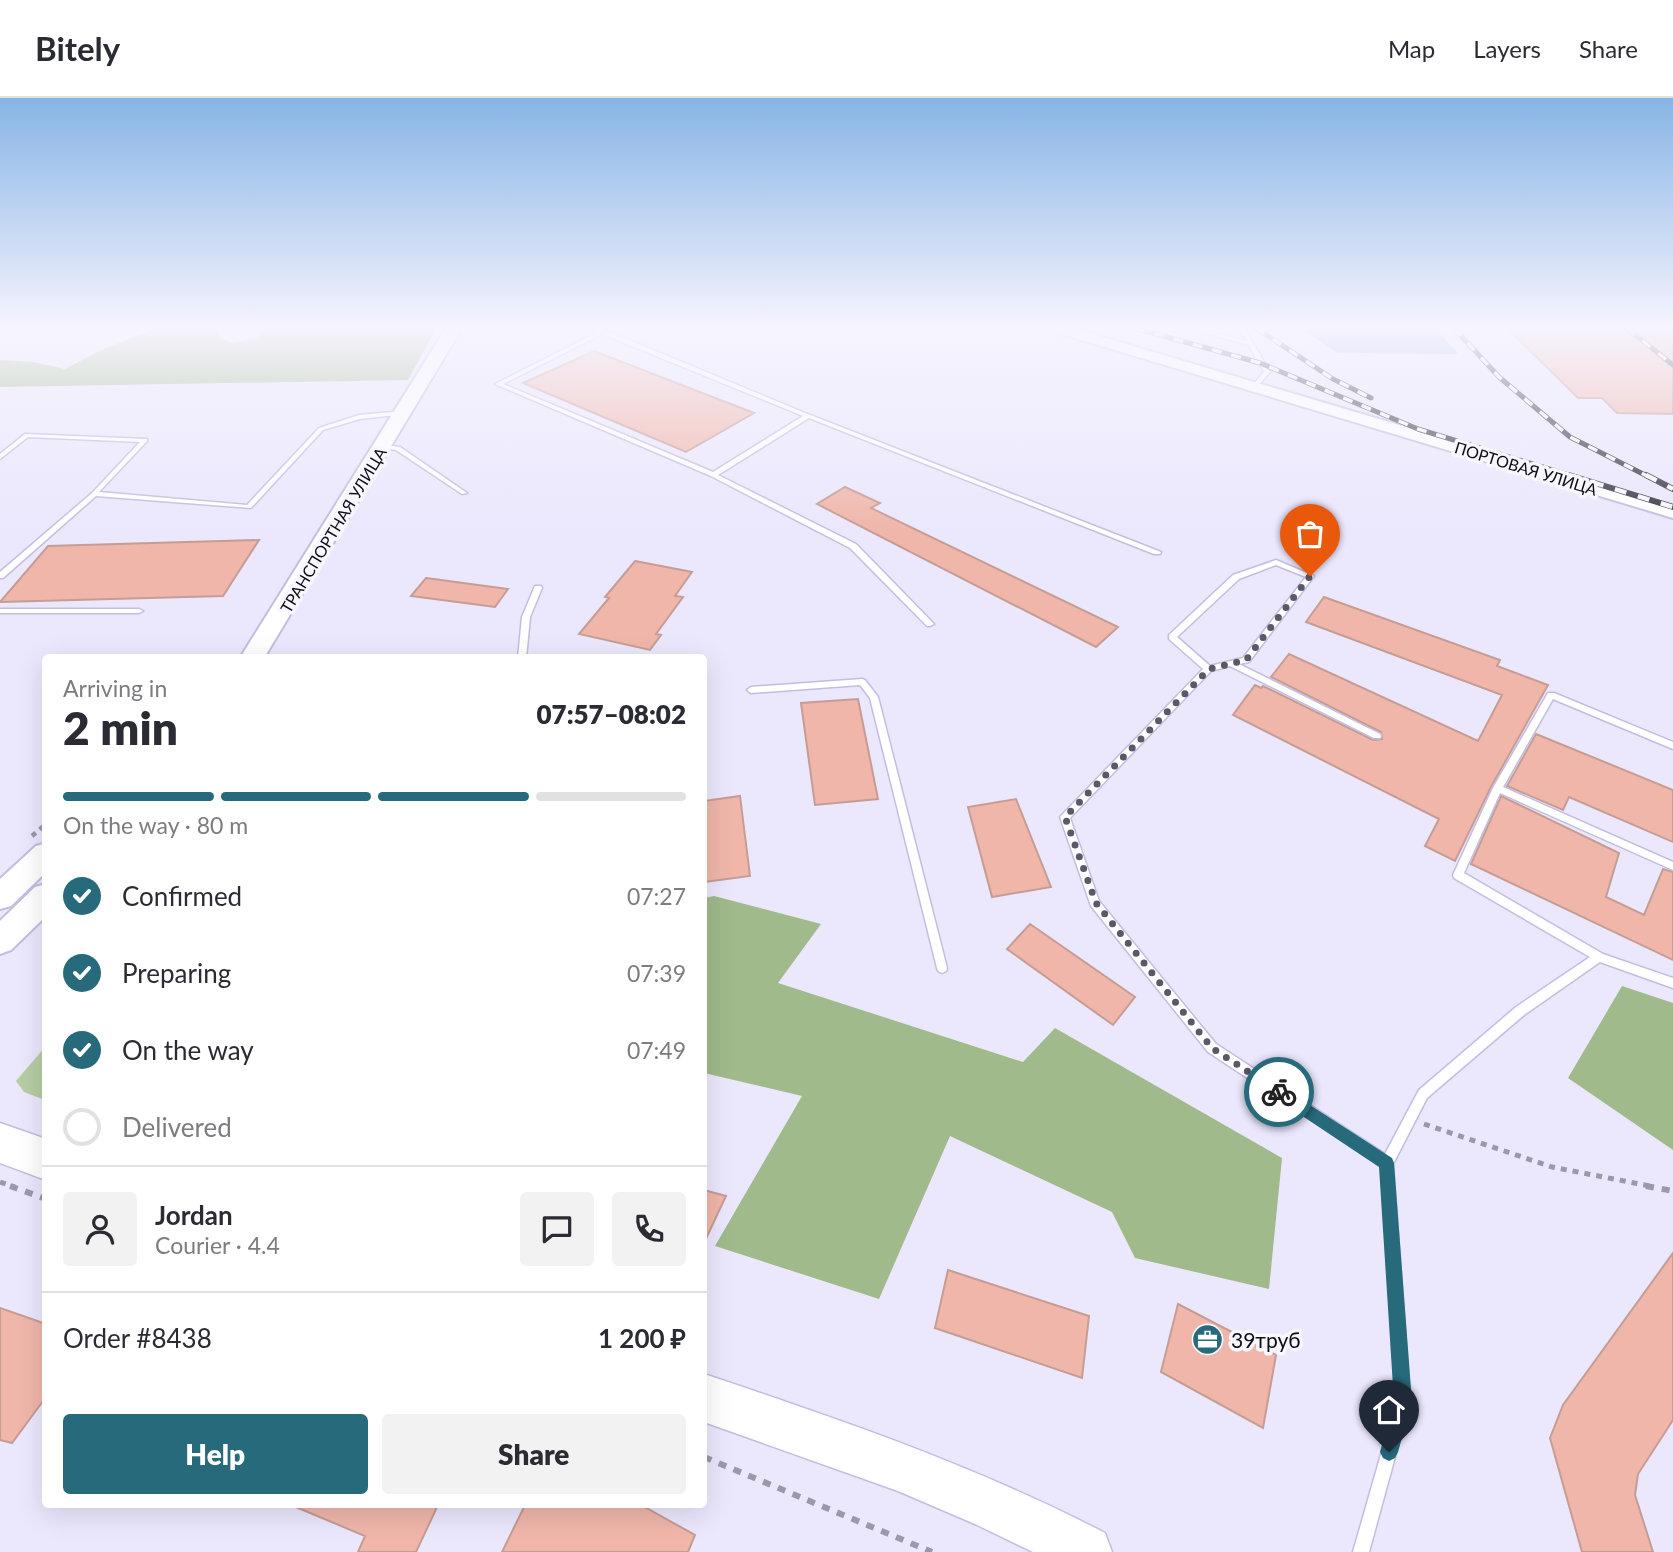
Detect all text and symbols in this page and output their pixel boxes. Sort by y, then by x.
text: Bitely [35,28,120,68]
text: Map [1388,34,1435,63]
text: Layers [1473,34,1541,63]
text: Share [1579,34,1638,63]
street label: ПОРТОВАЯ УЛИЦА [1453,437,1600,499]
street label: ТРАНСПОРТНАЯ УЛИЦА [276,444,390,616]
pin [1280,504,1340,576]
icon: bag [1291,515,1329,553]
text: Arriving in [63,674,167,702]
text: 07:57–08:02 [536,698,686,730]
text: 2 min [63,700,178,755]
text: On the way · 80 m [63,811,248,839]
icon: check [63,877,101,915]
text: Confirmed [122,880,242,912]
text: 07:27 [627,882,686,910]
icon: check [63,954,101,992]
text: Preparing [122,957,231,989]
text: 07:39 [627,959,686,987]
icon: check [63,1031,101,1069]
text: On the way [122,1034,254,1066]
text: 07:49 [627,1036,686,1064]
courier [1244,1057,1314,1127]
icon: bike [1260,1073,1298,1111]
text: Delivered [122,1111,232,1143]
button: person [63,1192,137,1266]
button: chat [520,1192,594,1266]
button: phone [612,1192,686,1266]
text: Jordan [155,1199,233,1231]
text: Courier · 4.4 [155,1231,280,1259]
text: Order #8438 [63,1322,212,1354]
text: 1 200 ₽ [598,1322,686,1354]
office icon: 39труб [1191,1322,1225,1356]
place label: 39труб [1231,1327,1301,1352]
pin [1359,1380,1419,1452]
icon: home [1370,1391,1408,1429]
button: Help [63,1414,368,1494]
button: Share [382,1414,686,1494]

